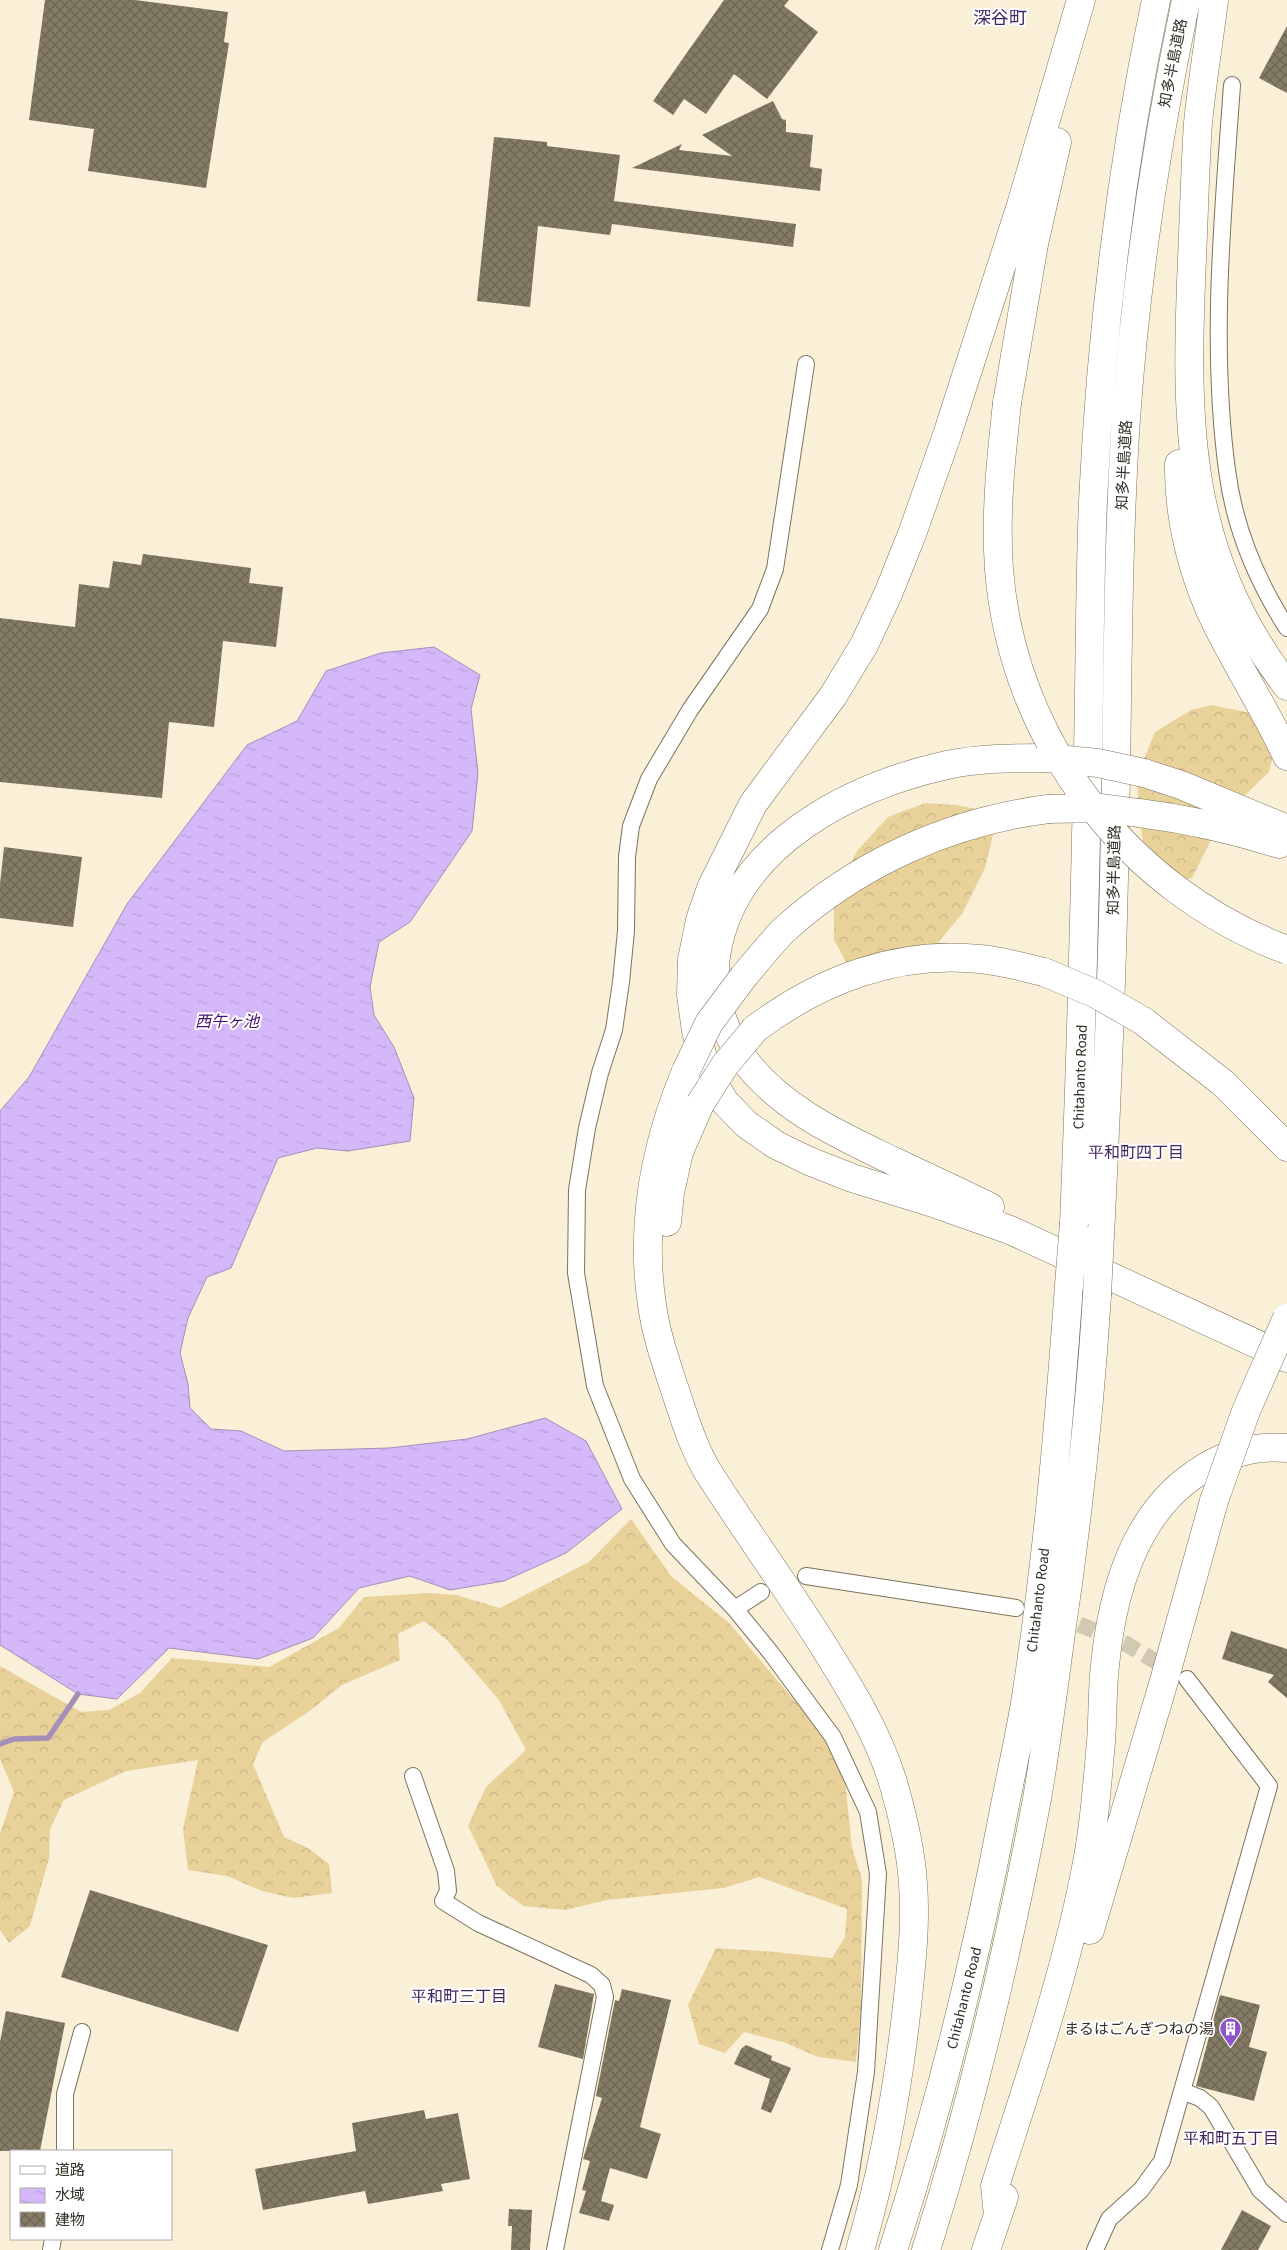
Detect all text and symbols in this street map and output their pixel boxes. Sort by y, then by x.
district label: 深谷町 [973,6,1027,31]
street label: 知多半島道路 [1155,17,1192,109]
street label: 知多半島道路 [1112,420,1137,511]
street label: 知多半島道路 [1103,825,1126,915]
water label: 西午ヶ池 [195,1011,261,1033]
street label: Chitahanto Road [1068,1024,1093,1130]
district label: 平和町四丁目 [1088,1142,1184,1164]
street label: Chitahanto Road [1022,1547,1055,1653]
street label: Chitahanto Road [942,1945,987,2052]
district label: 平和町三丁目 [411,1986,507,2008]
building icon: まるはごんぎつねの湯 [1218,2017,1242,2048]
place label: まるはごんぎつねの湯 [1064,2019,1214,2040]
district label: 平和町五丁目 [1183,2128,1279,2150]
legend [10,2150,172,2240]
text: 道路 [55,2160,85,2181]
text: 水域 [55,2185,85,2206]
text: 建物 [55,2210,85,2231]

